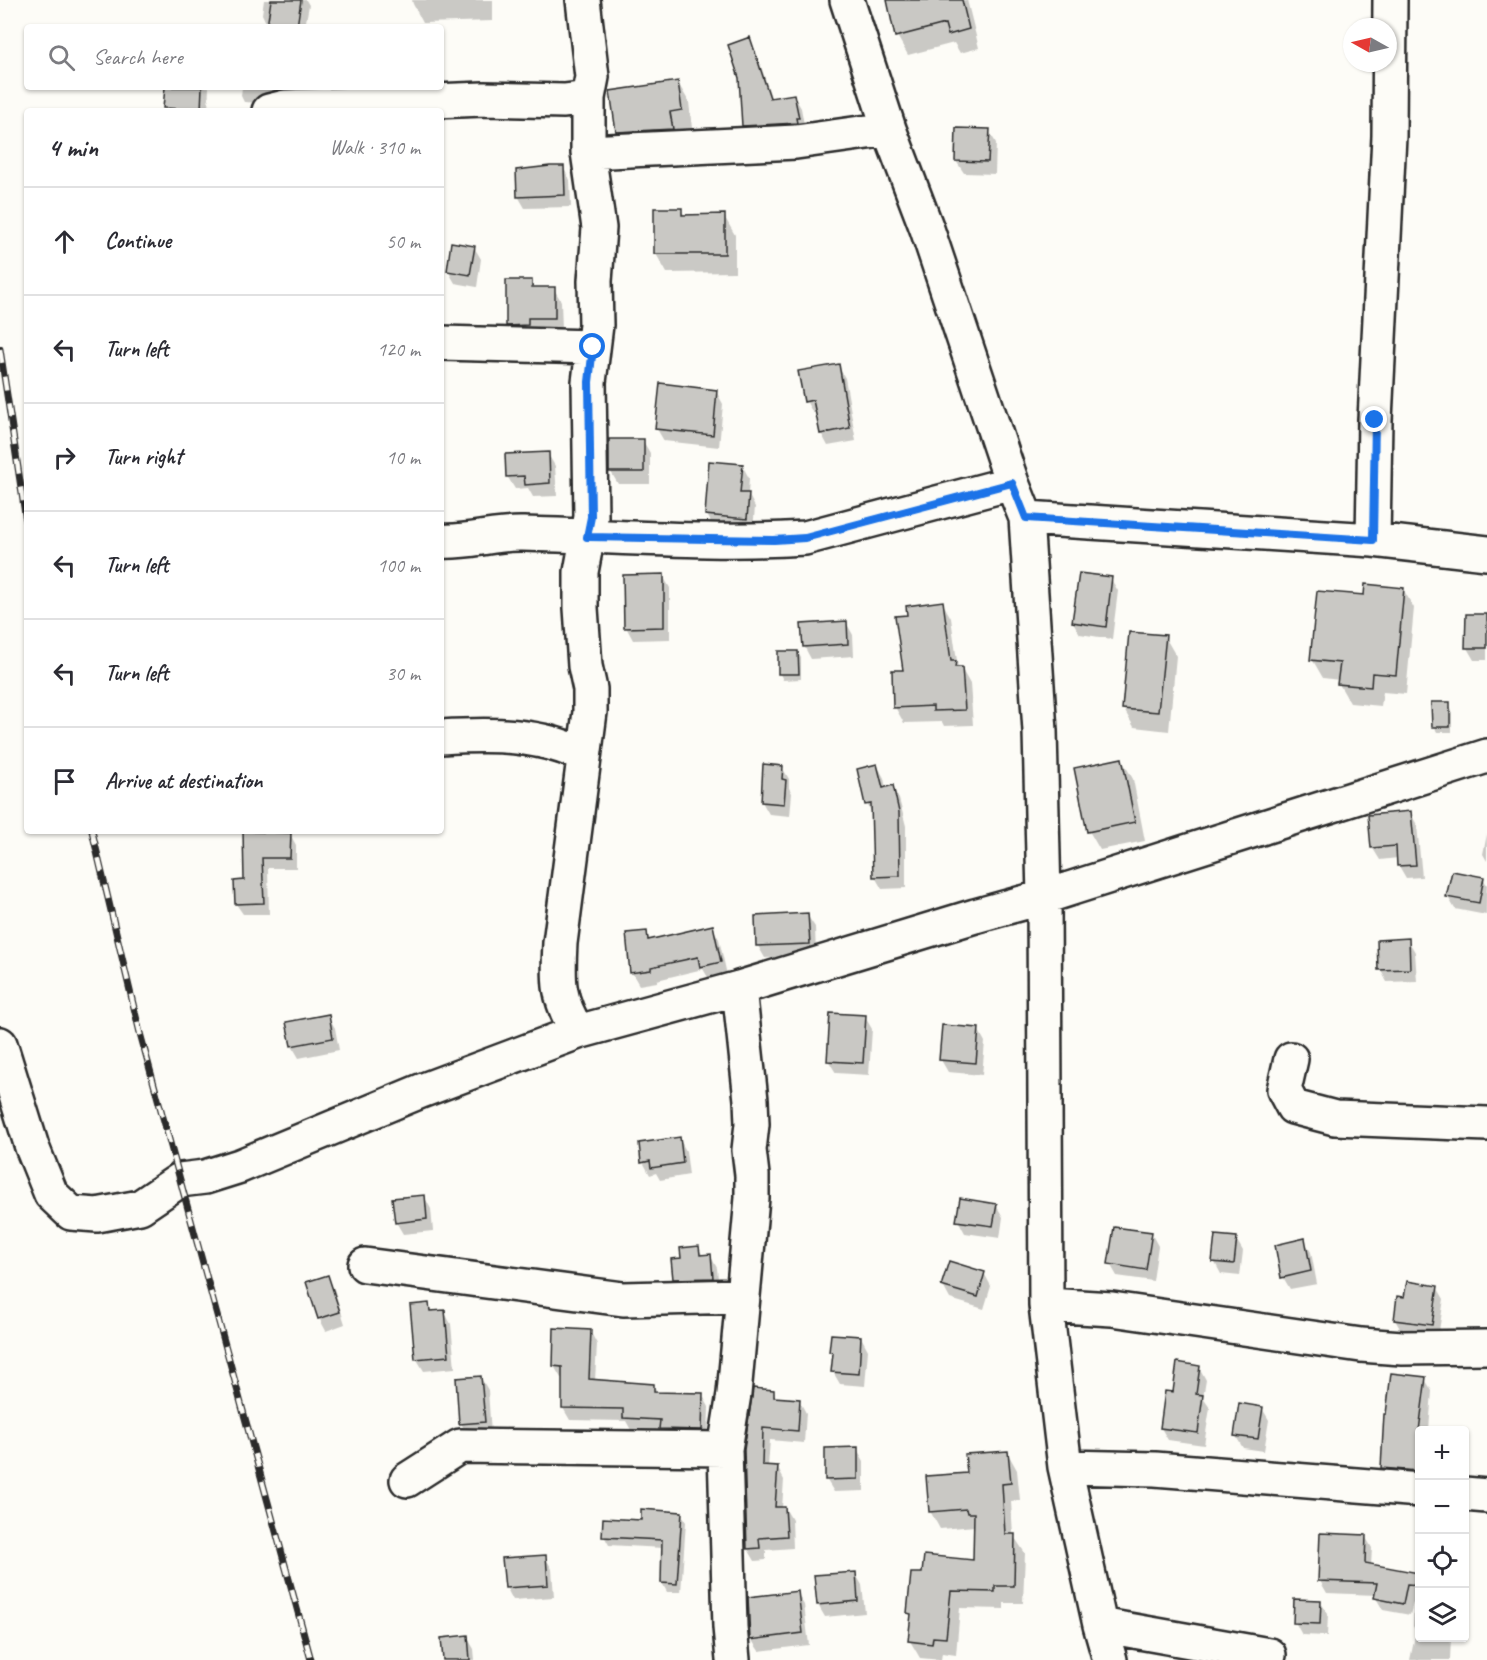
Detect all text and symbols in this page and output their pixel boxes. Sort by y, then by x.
north arrow [1343,18,1397,72]
search box [24,24,444,90]
icon: search [45,41,78,74]
text: Search here [93,43,183,71]
text: 4 min [48,131,98,164]
text: Walk · 310 m [330,135,420,160]
icon: ahead [48,225,81,258]
text: Continue [105,227,171,255]
text: 50 m [386,229,420,254]
icon: left [48,333,81,366]
route start [579,333,605,359]
text: Turn left [105,335,169,363]
text: 120 m [377,337,420,362]
route end [1361,406,1387,432]
icon: right [48,441,81,474]
text: Turn right [105,443,182,471]
text: 10 m [386,445,420,470]
icon: left [48,549,81,582]
text: Turn left [105,551,169,579]
text: 100 m [377,553,420,578]
icon: left [48,657,81,690]
text: Turn left [105,659,169,687]
text: 30 m [386,661,420,686]
icon: arrive [48,765,81,798]
text: Arrive at destination [105,767,262,795]
map controls [1415,1426,1469,1642]
button: + [1415,1426,1469,1480]
button: − [1415,1480,1469,1534]
button: locate [1415,1534,1469,1588]
button: layers [1415,1588,1469,1642]

